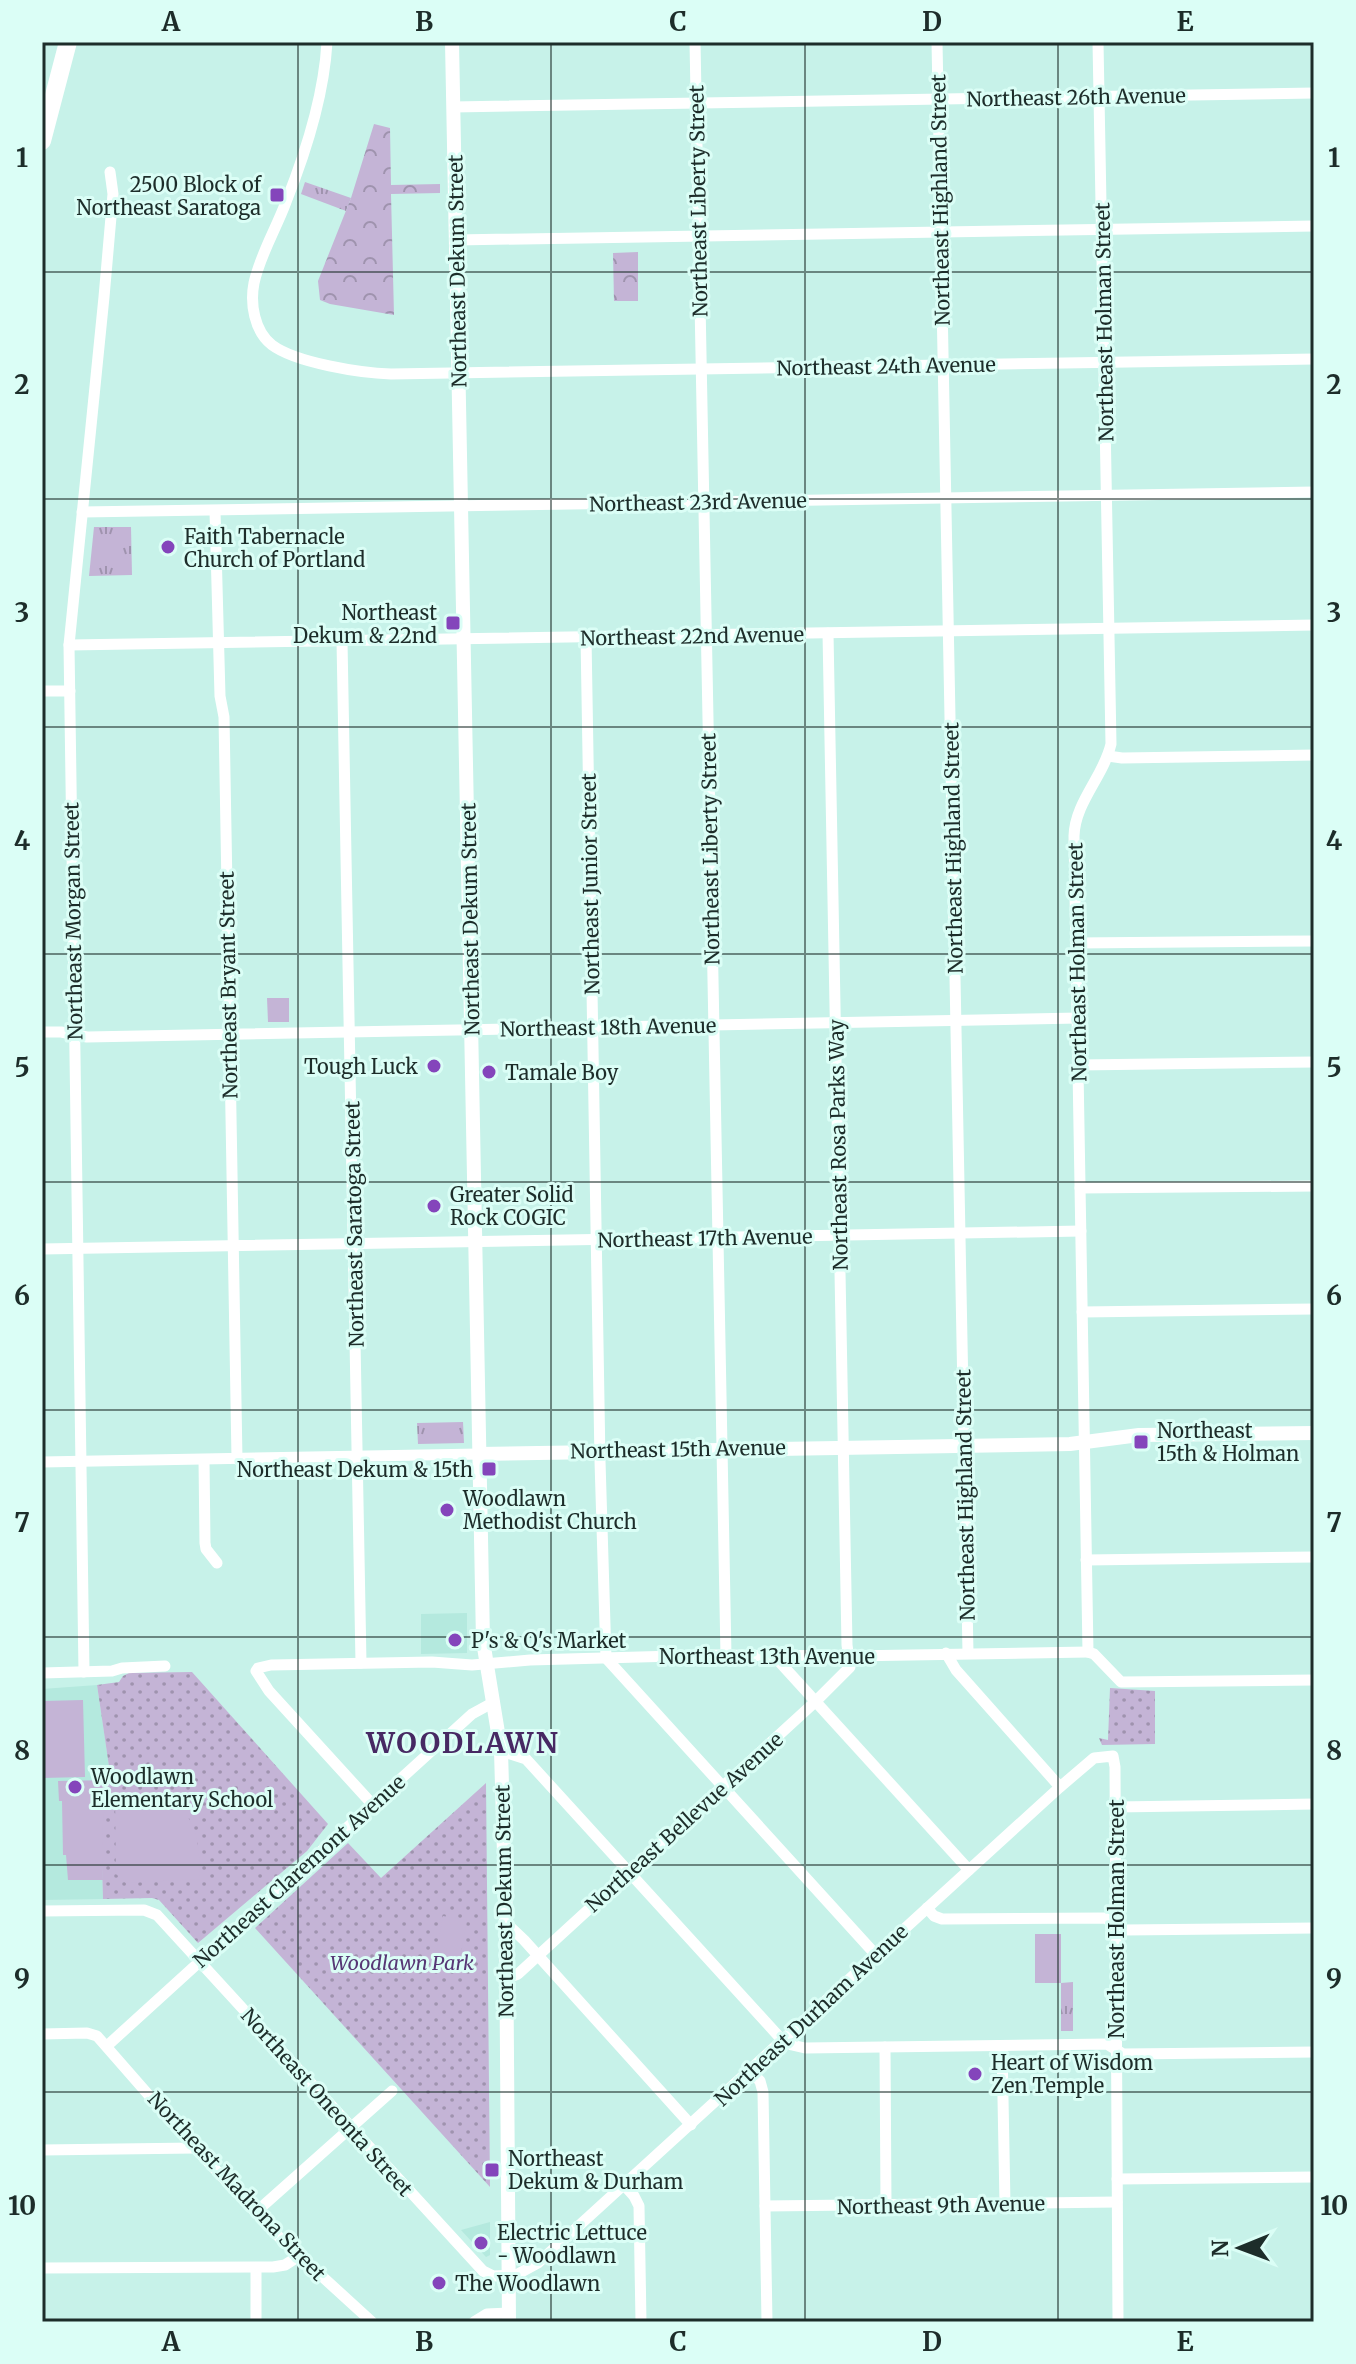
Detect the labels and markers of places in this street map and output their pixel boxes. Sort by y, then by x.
place label: 2500 Block of Northeast Saratoga [76,172,262,220]
marker: 2500 Block of Northeast Saratoga [268,186,286,204]
place label: Faith Tabernacle Church of Portland [184,524,365,572]
marker: Faith Tabernacle Church of Portland [159,538,177,556]
place label: Northeast Dekum & 22nd [293,600,437,648]
marker: Northeast Dekum & 22nd [444,614,462,632]
place label: Tough Luck [304,1054,418,1079]
marker: Tough Luck [425,1057,443,1075]
place label: Tamale Boy [505,1060,619,1085]
marker: Tamale Boy [480,1063,498,1081]
place label: Greater Solid Rock COGIC [450,1182,574,1230]
marker: Greater Solid Rock COGIC [425,1197,443,1215]
place label: Northeast 15th & Holman [1157,1418,1299,1466]
marker: Northeast 15th & Holman [1132,1433,1150,1451]
place label: Northeast Dekum & 15th [237,1457,473,1482]
marker: Northeast Dekum & 15th [480,1460,498,1478]
place label: Woodlawn Methodist Church [462,1486,637,1534]
marker: Woodlawn Methodist Church [438,1501,456,1519]
place label: P's & Q's Market [471,1628,627,1653]
marker: P's & Q's Market [446,1631,464,1649]
place label: Woodlawn Elementary School [90,1764,273,1812]
marker: Woodlawn Elementary School [66,1778,84,1796]
place label: Heart of Wisdom Zen Temple [991,2050,1153,2098]
marker: Heart of Wisdom Zen Temple [966,2065,984,2083]
place label: Northeast Dekum & Durham [508,2146,684,2194]
marker: Northeast Dekum & Durham [483,2161,501,2179]
place label: Electric Lettuce - Woodlawn [497,2220,647,2268]
marker: Electric Lettuce - Woodlawn [472,2234,490,2252]
place label: The Woodlawn [455,2271,600,2296]
marker: The Woodlawn [430,2274,448,2292]

